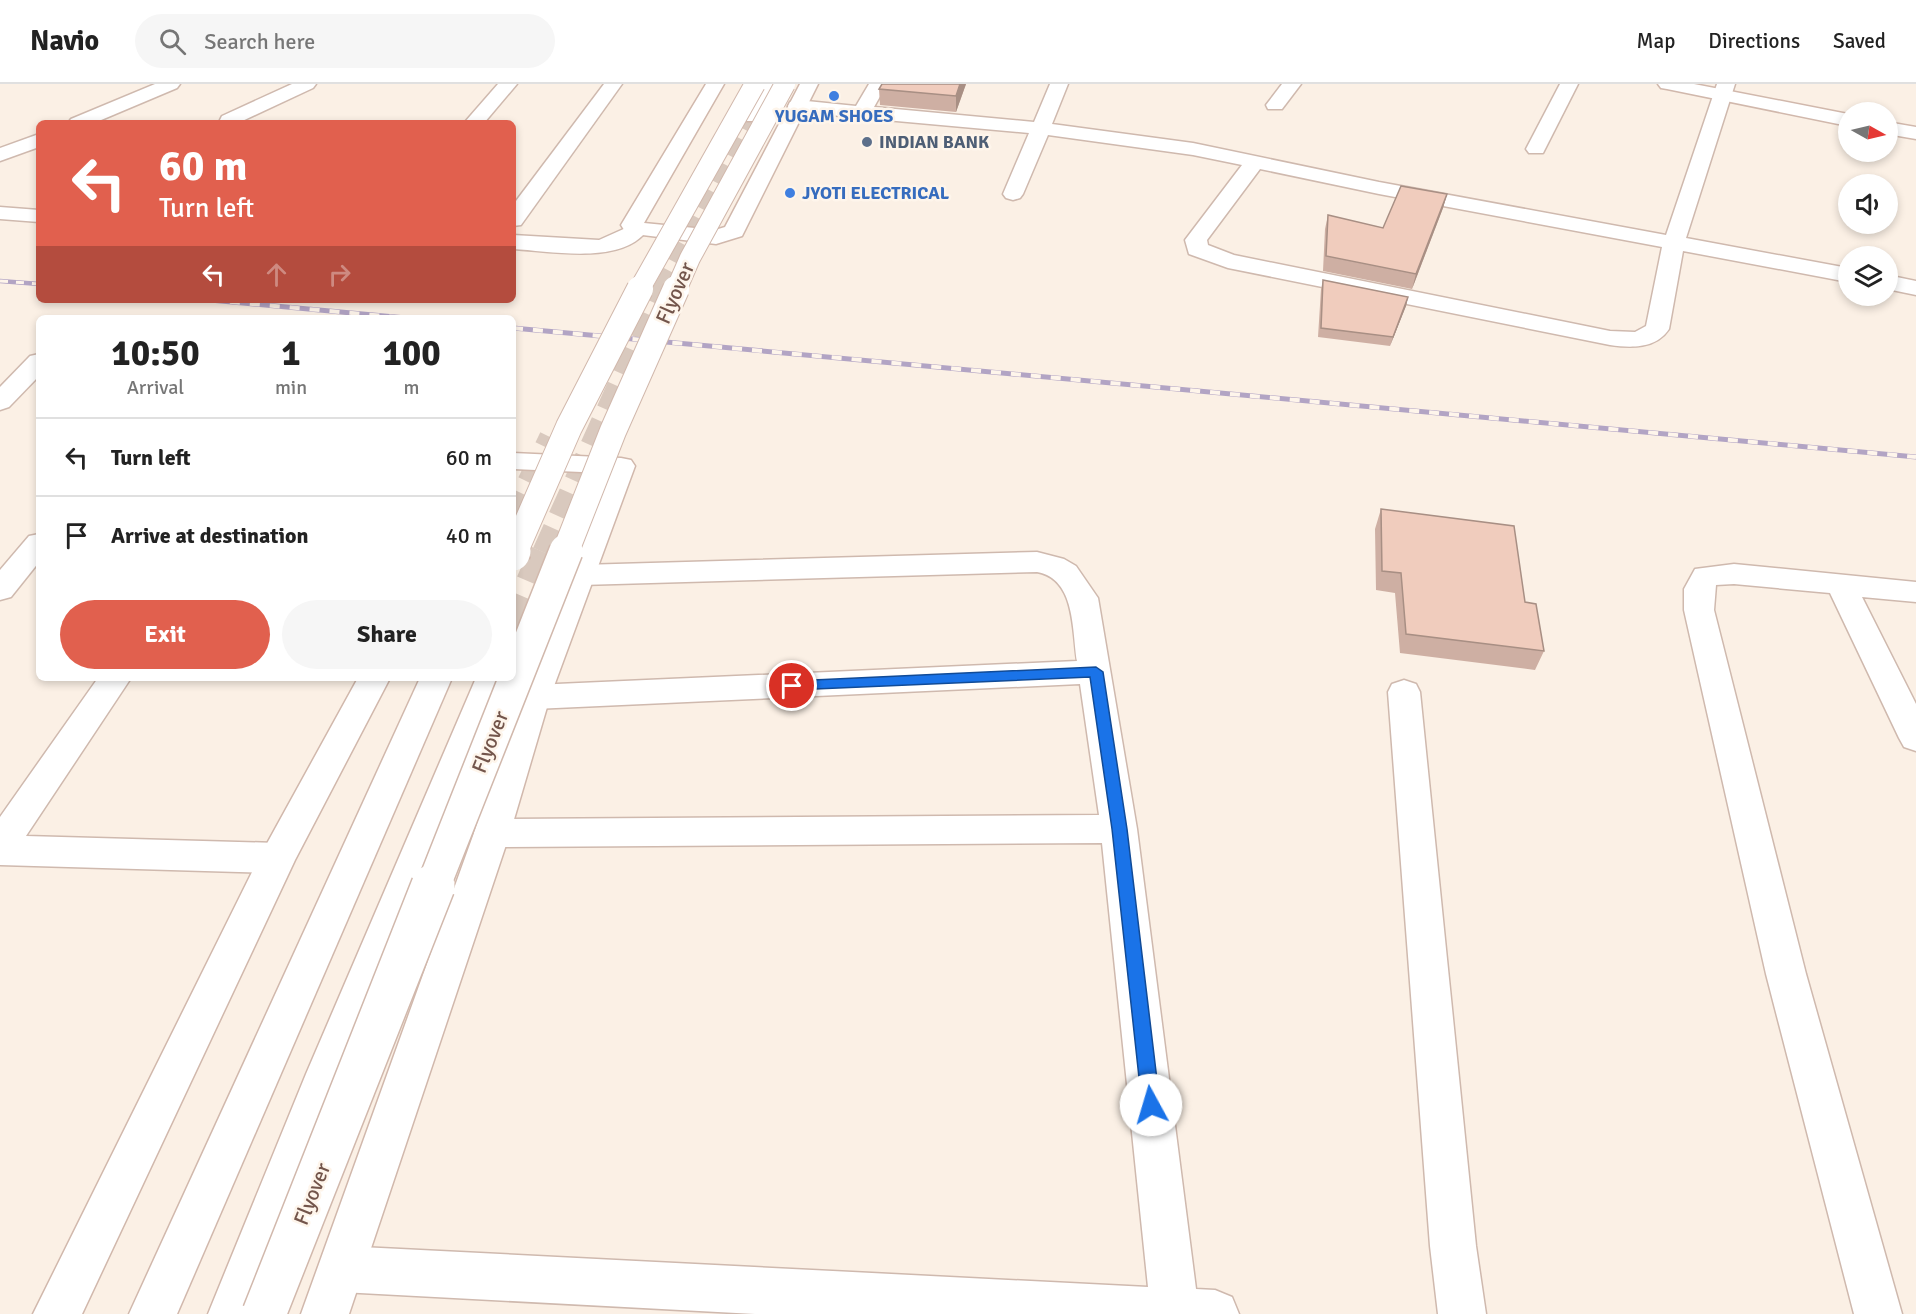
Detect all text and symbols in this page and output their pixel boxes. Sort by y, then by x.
search box [135,14,555,68]
text: Navio [30,24,99,58]
icon: search [156,25,189,58]
text: Search here [204,28,315,55]
text: Map [1637,28,1675,54]
text: Directions [1708,28,1800,54]
text: Saved [1833,28,1886,54]
marker: YUGAM SHOES [827,89,841,103]
north arrow [1838,102,1898,162]
map controls [1838,102,1898,306]
place label: YUGAM SHOES [774,105,893,127]
place label: INDIAN BANK [879,131,990,153]
marker: INDIAN BANK [860,135,874,149]
text: 60 m [159,141,248,192]
icon: left [60,144,138,222]
button: sound [1838,174,1898,234]
place label: JYOTI ELECTRICAL [802,182,950,204]
marker: JYOTI ELECTRICAL [783,186,797,200]
text: Turn left [159,192,254,225]
button: layers [1838,246,1898,306]
icon: left [197,258,230,291]
icon: ahead [260,258,293,291]
icon: right [323,258,356,291]
street label: Flyover [650,258,700,328]
text: 10:50 [111,331,200,376]
text: 1 [281,331,301,376]
text: 100 [382,331,441,376]
text: Arrival [127,375,184,400]
text: min [275,375,307,400]
text: m [404,375,420,400]
icon: left [60,441,93,474]
text: Turn left [111,444,191,471]
text: 60 m [446,444,492,471]
icon: arrive [60,519,93,552]
text: Arrive at destination [111,522,308,549]
text: 40 m [446,522,492,549]
button: Exit [60,600,270,669]
button: Share [282,600,492,669]
pin [766,660,817,711]
icon: arrive [775,669,808,702]
street label: Flyover [466,707,514,777]
position arrow [1119,1073,1183,1137]
street label: Flyover [288,1159,336,1229]

